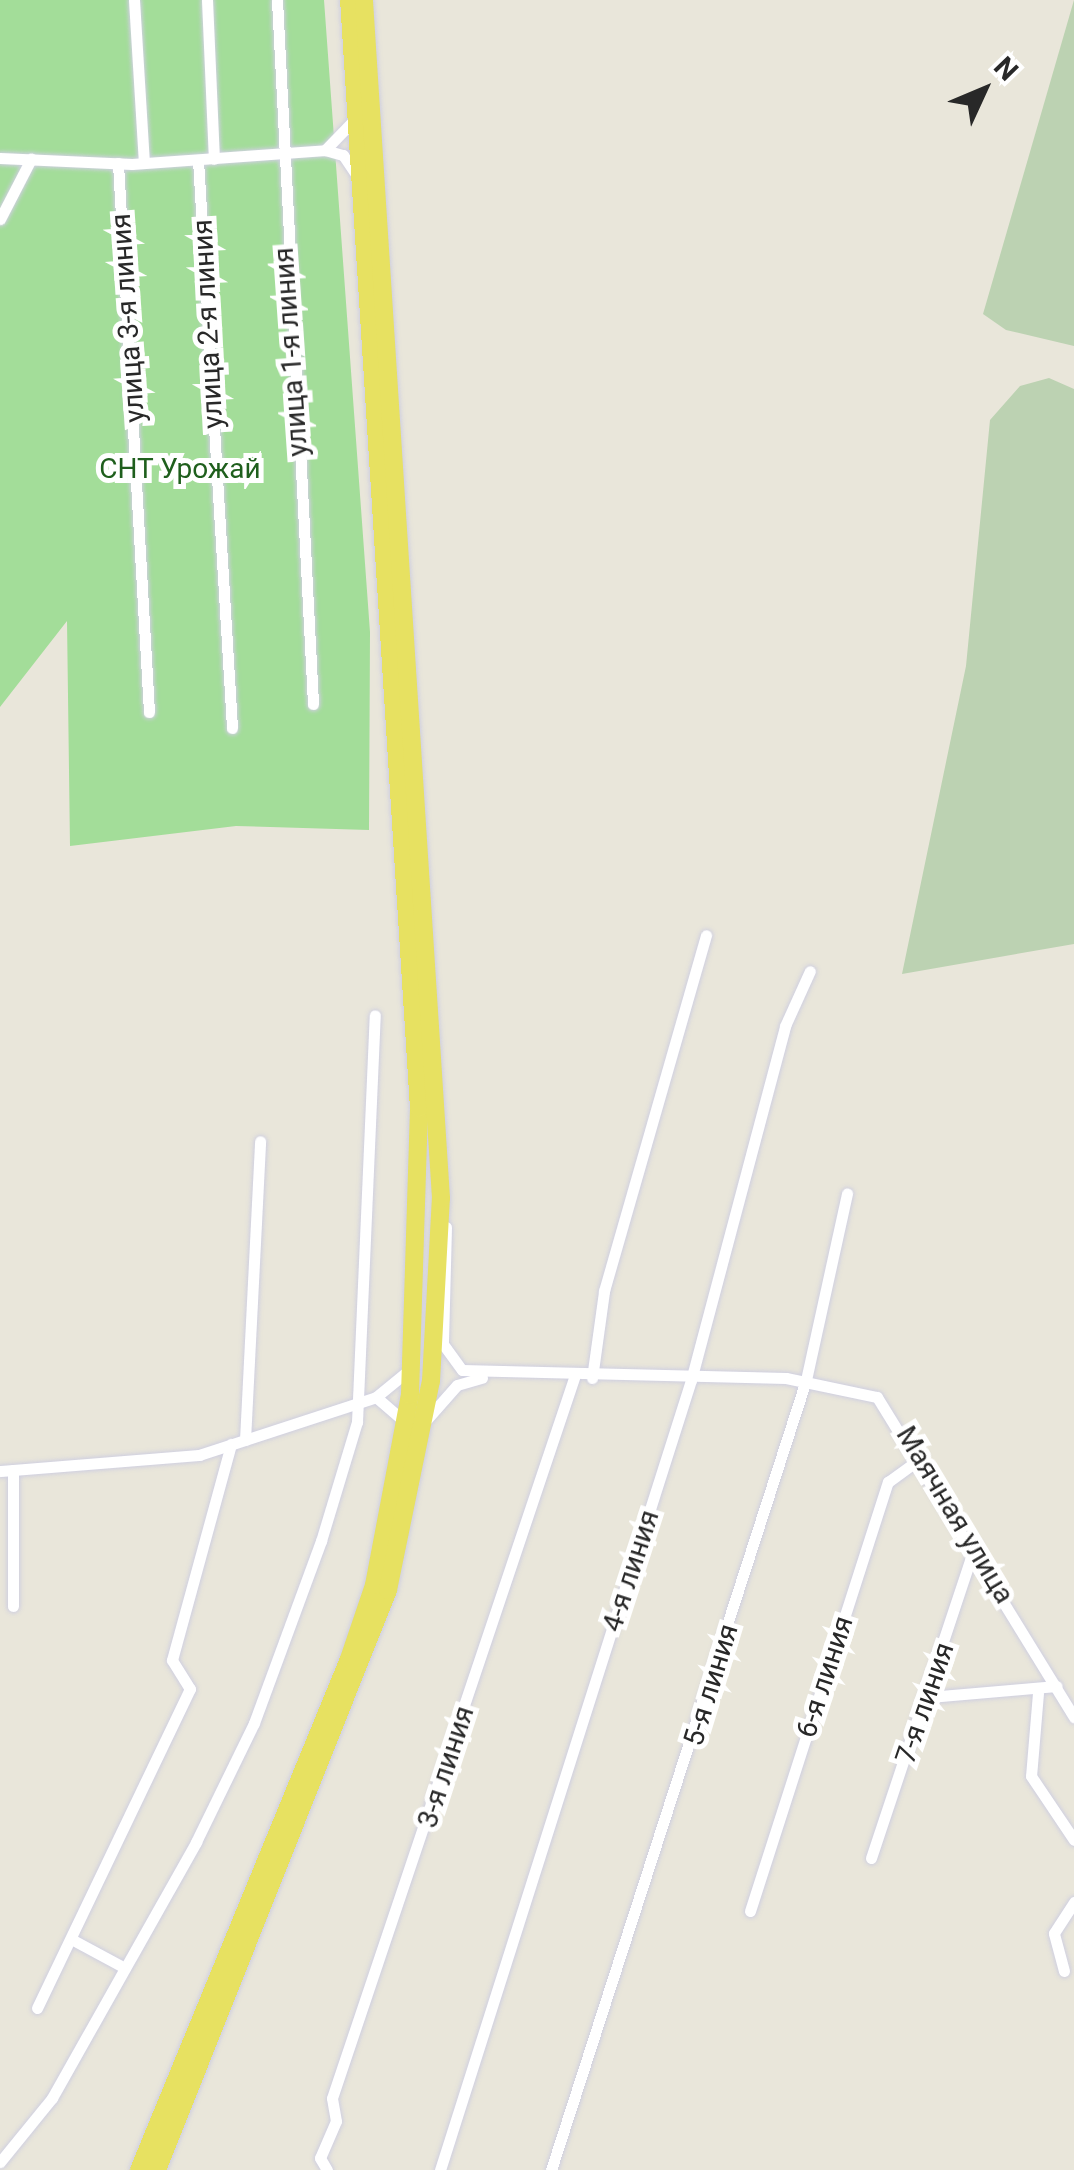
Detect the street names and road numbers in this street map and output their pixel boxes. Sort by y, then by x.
street label: улица 3-я линия [104,212,152,424]
street label: улица 2-я линия [186,218,230,430]
street label: улица 1-я линия [267,246,315,458]
street label: Маячная улица [889,1420,1021,1610]
street label: 4-я линия [596,1506,666,1636]
street label: 6-я линия [790,1612,860,1742]
street label: 5-я линия [677,1620,745,1750]
street label: 7-я линия [889,1638,961,1768]
street label: 3-я линия [411,1702,481,1832]

